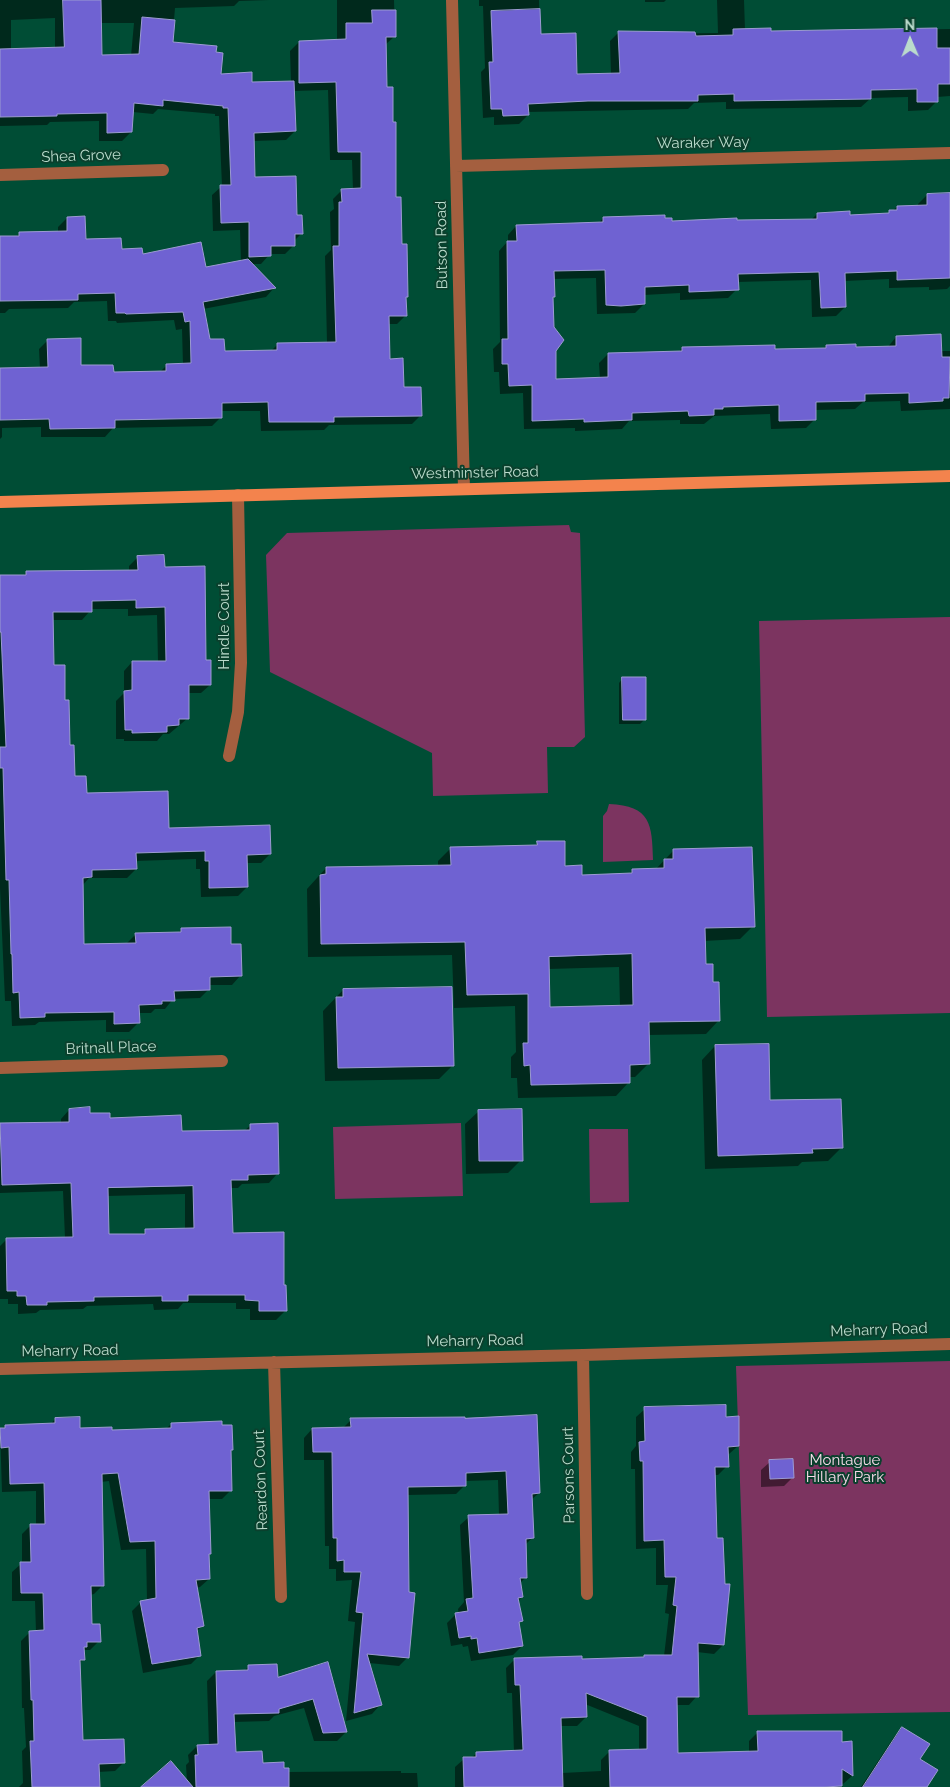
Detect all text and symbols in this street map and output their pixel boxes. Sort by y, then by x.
north arrow [885,15,935,65]
text: N [904,17,915,33]
street label: Waraker Way [656,133,750,153]
street label: Shea Grove [41,146,121,166]
street label: Butson Road [432,201,452,289]
street label: Westminster Road [411,463,539,483]
street label: Hindle Court [215,582,233,670]
street label: Britnall Place [65,1037,157,1059]
street label: Meharry Road [830,1319,928,1341]
street label: Meharry Road [426,1331,524,1351]
street label: Meharry Road [21,1341,119,1361]
street label: Parsons Court [559,1426,579,1524]
street label: Reardon Court [250,1429,272,1531]
park label: Montague Hillary Park [806,1451,884,1486]

